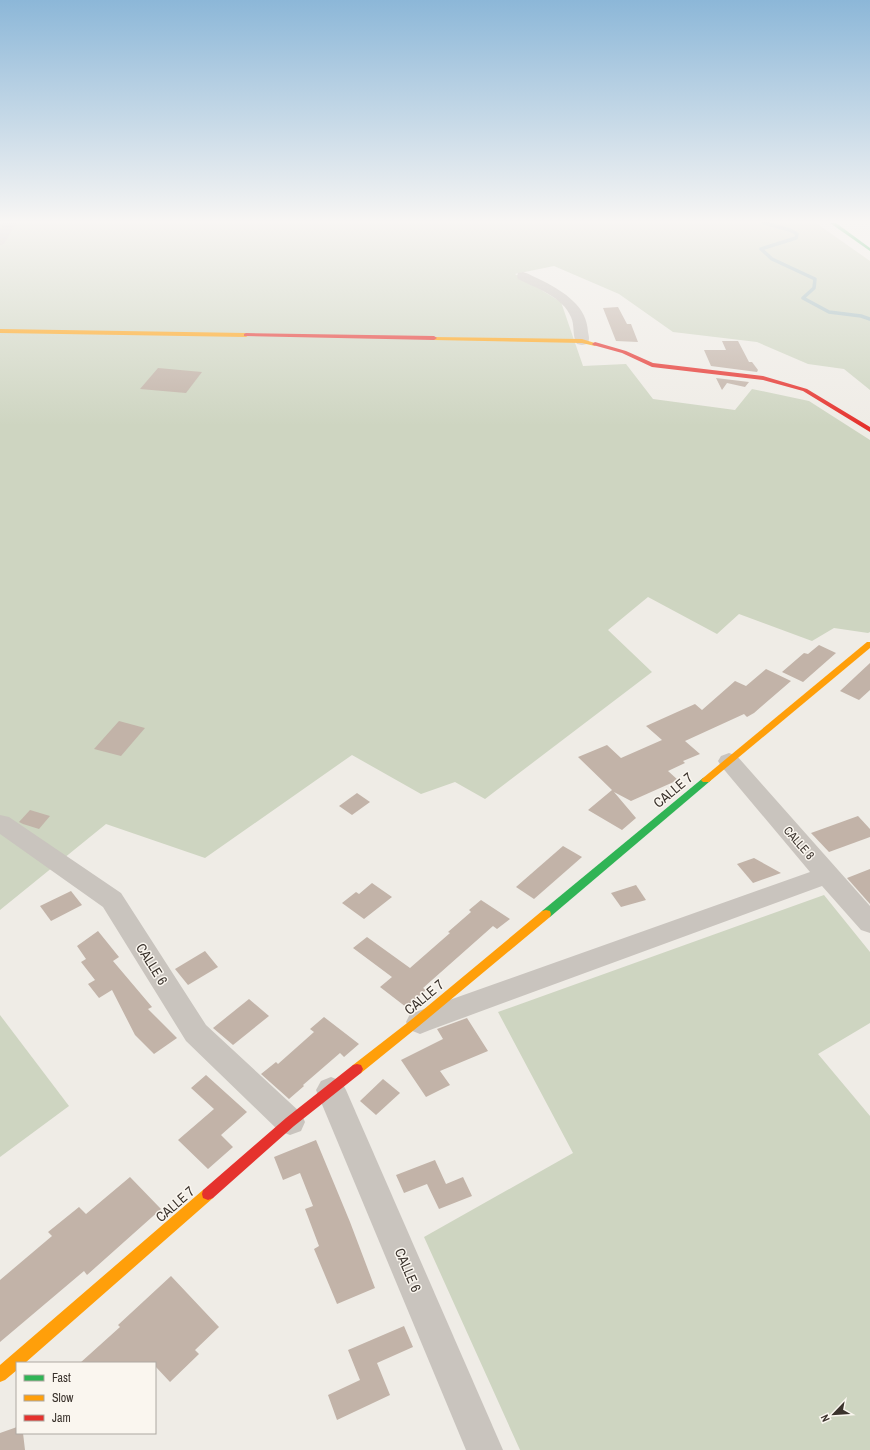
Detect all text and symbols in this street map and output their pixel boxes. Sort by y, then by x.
street label: CALLE 7 [650,768,696,812]
street label: CALLE 8 [780,823,818,863]
street label: CALLE 6 [132,940,172,988]
street label: CALLE 7 [401,975,447,1019]
street label: CALLE 7 [152,1182,198,1226]
street label: CALLE 6 [391,1245,425,1295]
legend [16,1362,156,1434]
text: Fast [52,1370,71,1386]
text: Slow [52,1390,74,1406]
north arrow [814,1394,854,1434]
text: Jam [52,1410,71,1426]
text: N [817,1412,833,1424]

